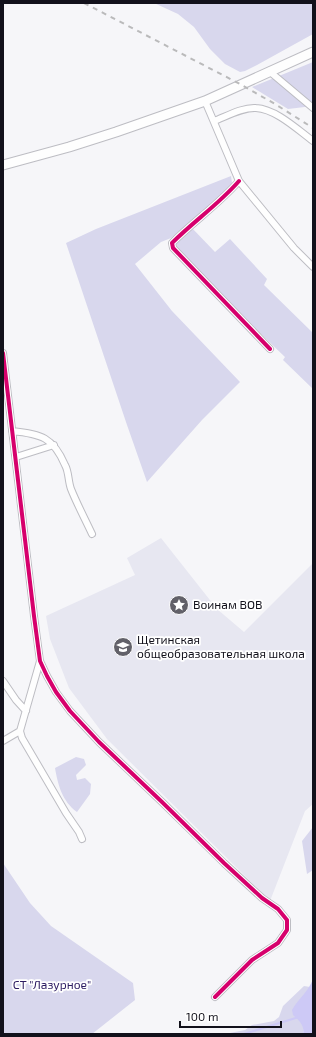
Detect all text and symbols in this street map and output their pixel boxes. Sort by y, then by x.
place icon: Воинам ВОВ [168,594,190,616]
place label: Воинам ВОВ [193,597,263,611]
place label: Щетинская общеобразовательная школа [137,632,305,660]
school or university icon: Щетинская общеобразовательная школа [112,636,134,658]
park label: СТ "Лазурное" [13,977,91,992]
scale bar [180,1003,281,1029]
text: 100 m [186,1009,218,1023]

